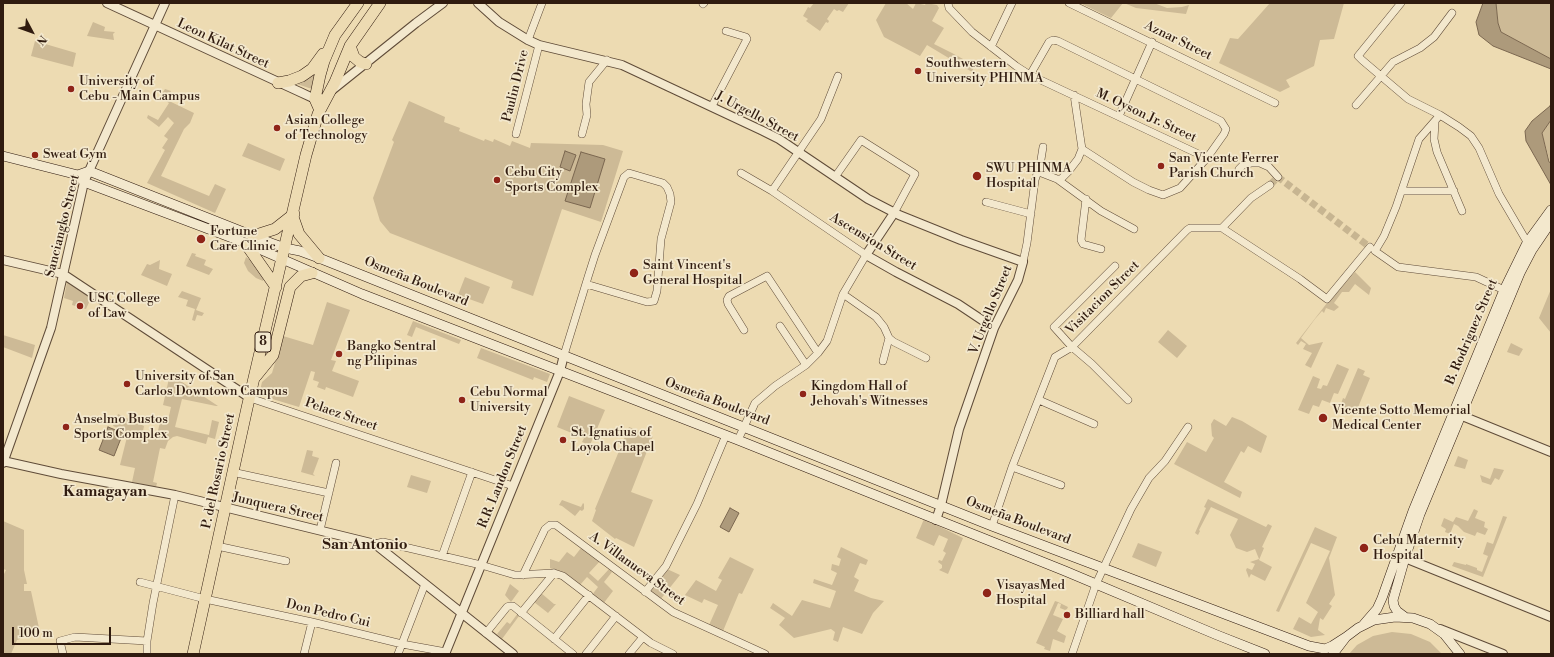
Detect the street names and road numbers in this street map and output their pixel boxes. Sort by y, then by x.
street label: Leon Kilat Street [175,16,271,72]
street label: Aznar Street [1142,18,1214,64]
street label: Paulin Drive [499,48,533,124]
street label: M. Oyson Jr. Street [1093,86,1199,146]
street label: J. Urgello Street [713,88,801,146]
street label: Sanciangko Street [43,173,83,279]
street label: Ascension Street [827,210,919,274]
street label: Osmeña Boulevard [362,254,470,310]
street label: Visitacion Street [1063,258,1143,338]
street label: V. Urgello Street [966,263,1016,357]
street label: B. Rodriguez Street [1443,277,1501,387]
road number: 8 [255,332,271,352]
street label: Osmeña Boulevard [662,375,772,429]
street label: Pelaez Street [303,395,379,435]
street label: P. del Rosario Street [199,412,239,530]
street label: R.R. Landon Street [475,423,531,531]
street label: Junquera Street [231,490,325,526]
street label: Osmeña Boulevard [963,494,1073,548]
street label: A. Villanueva Street [586,529,688,609]
street label: Don Pedro Cui [284,597,372,631]

